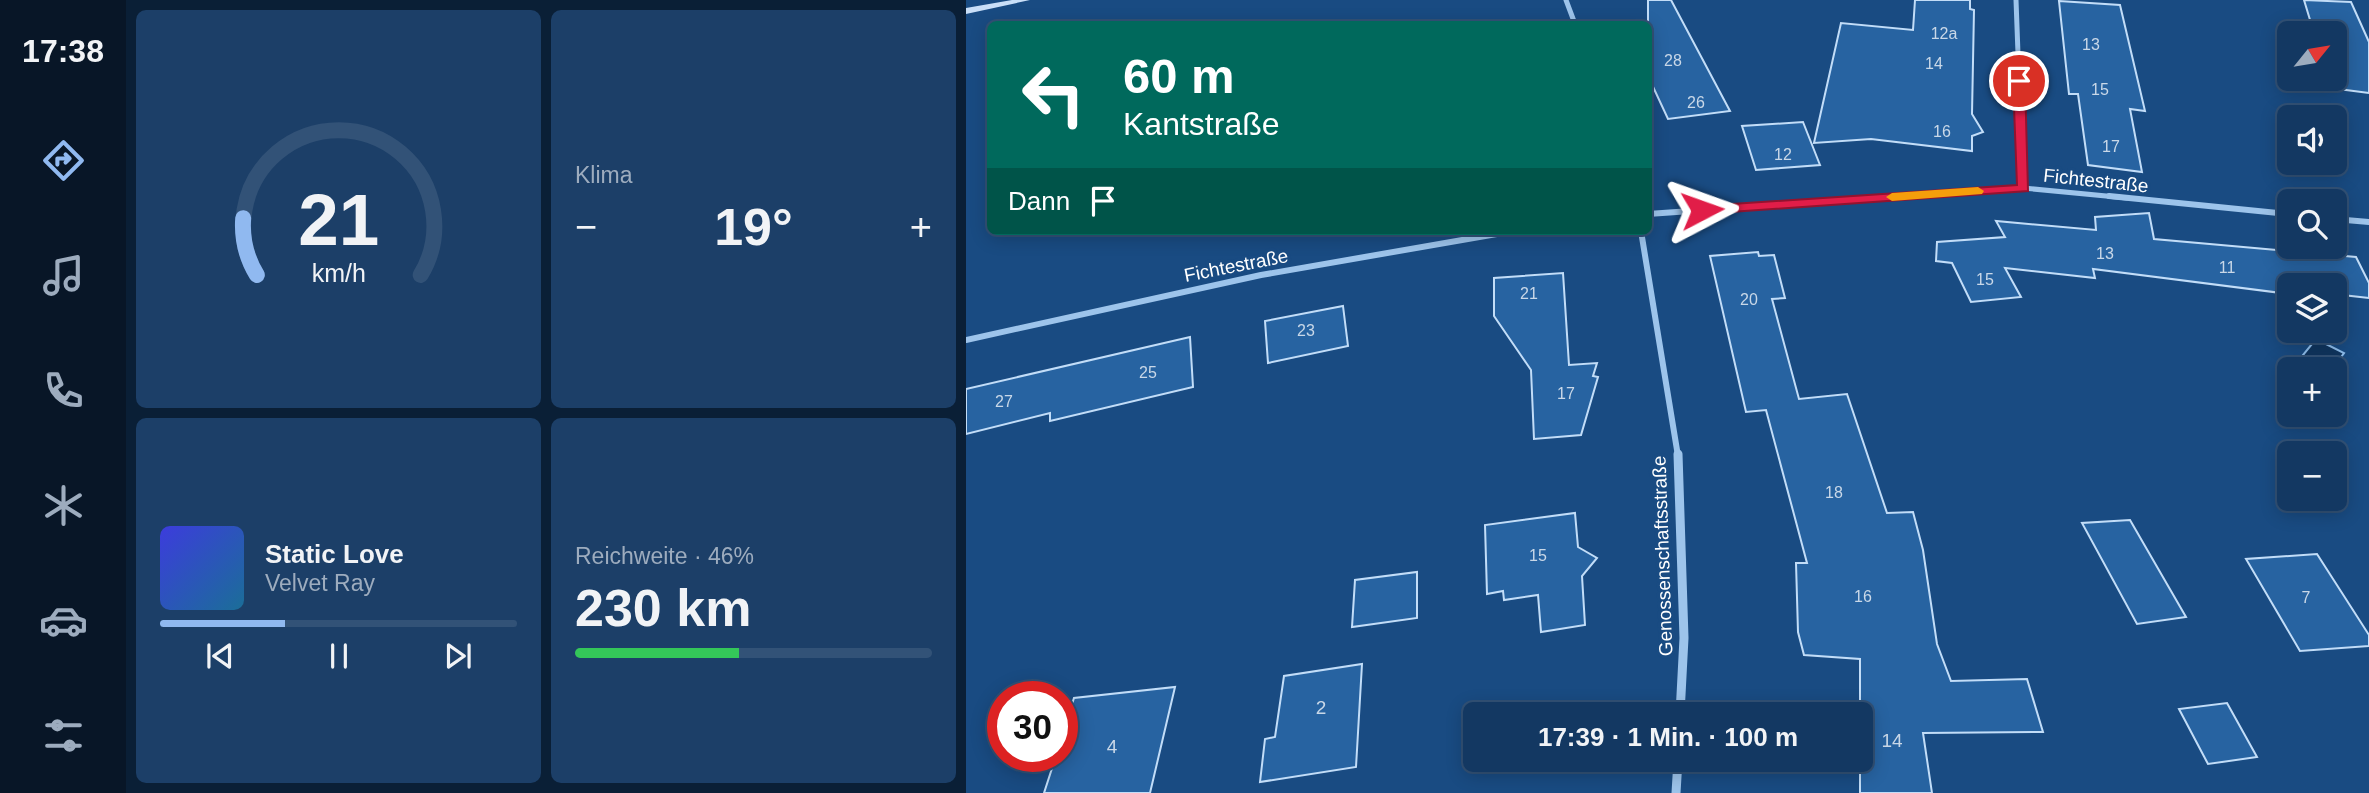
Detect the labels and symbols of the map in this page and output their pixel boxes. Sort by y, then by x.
north arrow [2277,21,2347,91]
house number: 12a [1931,25,1957,42]
house number: 13 [2082,36,2100,53]
pin [1989,51,2049,111]
house number: 28 [1664,52,1682,69]
house number: 14 [1925,55,1943,72]
house number: 15 [2091,81,2109,98]
house number: 26 [1687,94,1705,111]
house number: 16 [1933,123,1951,140]
house number: 17 [2102,138,2120,155]
house number: 12 [1774,146,1792,163]
street label: Fichtestraße [2042,165,2150,196]
position arrow [1665,173,1739,247]
street label: Fichtestraße [1182,245,1290,286]
house number: 13 [2096,245,2114,262]
house number: 11 [2219,259,2235,276]
house number: 15 [1976,271,1994,288]
house number: 21 [1520,285,1538,302]
house number: 20 [1740,291,1758,308]
house number: 23 [1297,322,1315,339]
house number: 25 [1139,364,1157,381]
house number: 17 [1557,385,1575,402]
house number: 27 [995,393,1013,410]
street label: Genossenschaftsstraße [1649,455,1676,657]
house number: 18 [1825,484,1843,501]
house number: 15 [1529,547,1547,564]
house number: 16 [1854,588,1872,605]
house number: 7 [2302,589,2311,606]
speed limit sign: 30 [987,681,1078,772]
house number: 2 [1316,697,1326,718]
house number: 14 [1881,730,1903,751]
house number: 4 [1107,736,1118,757]

